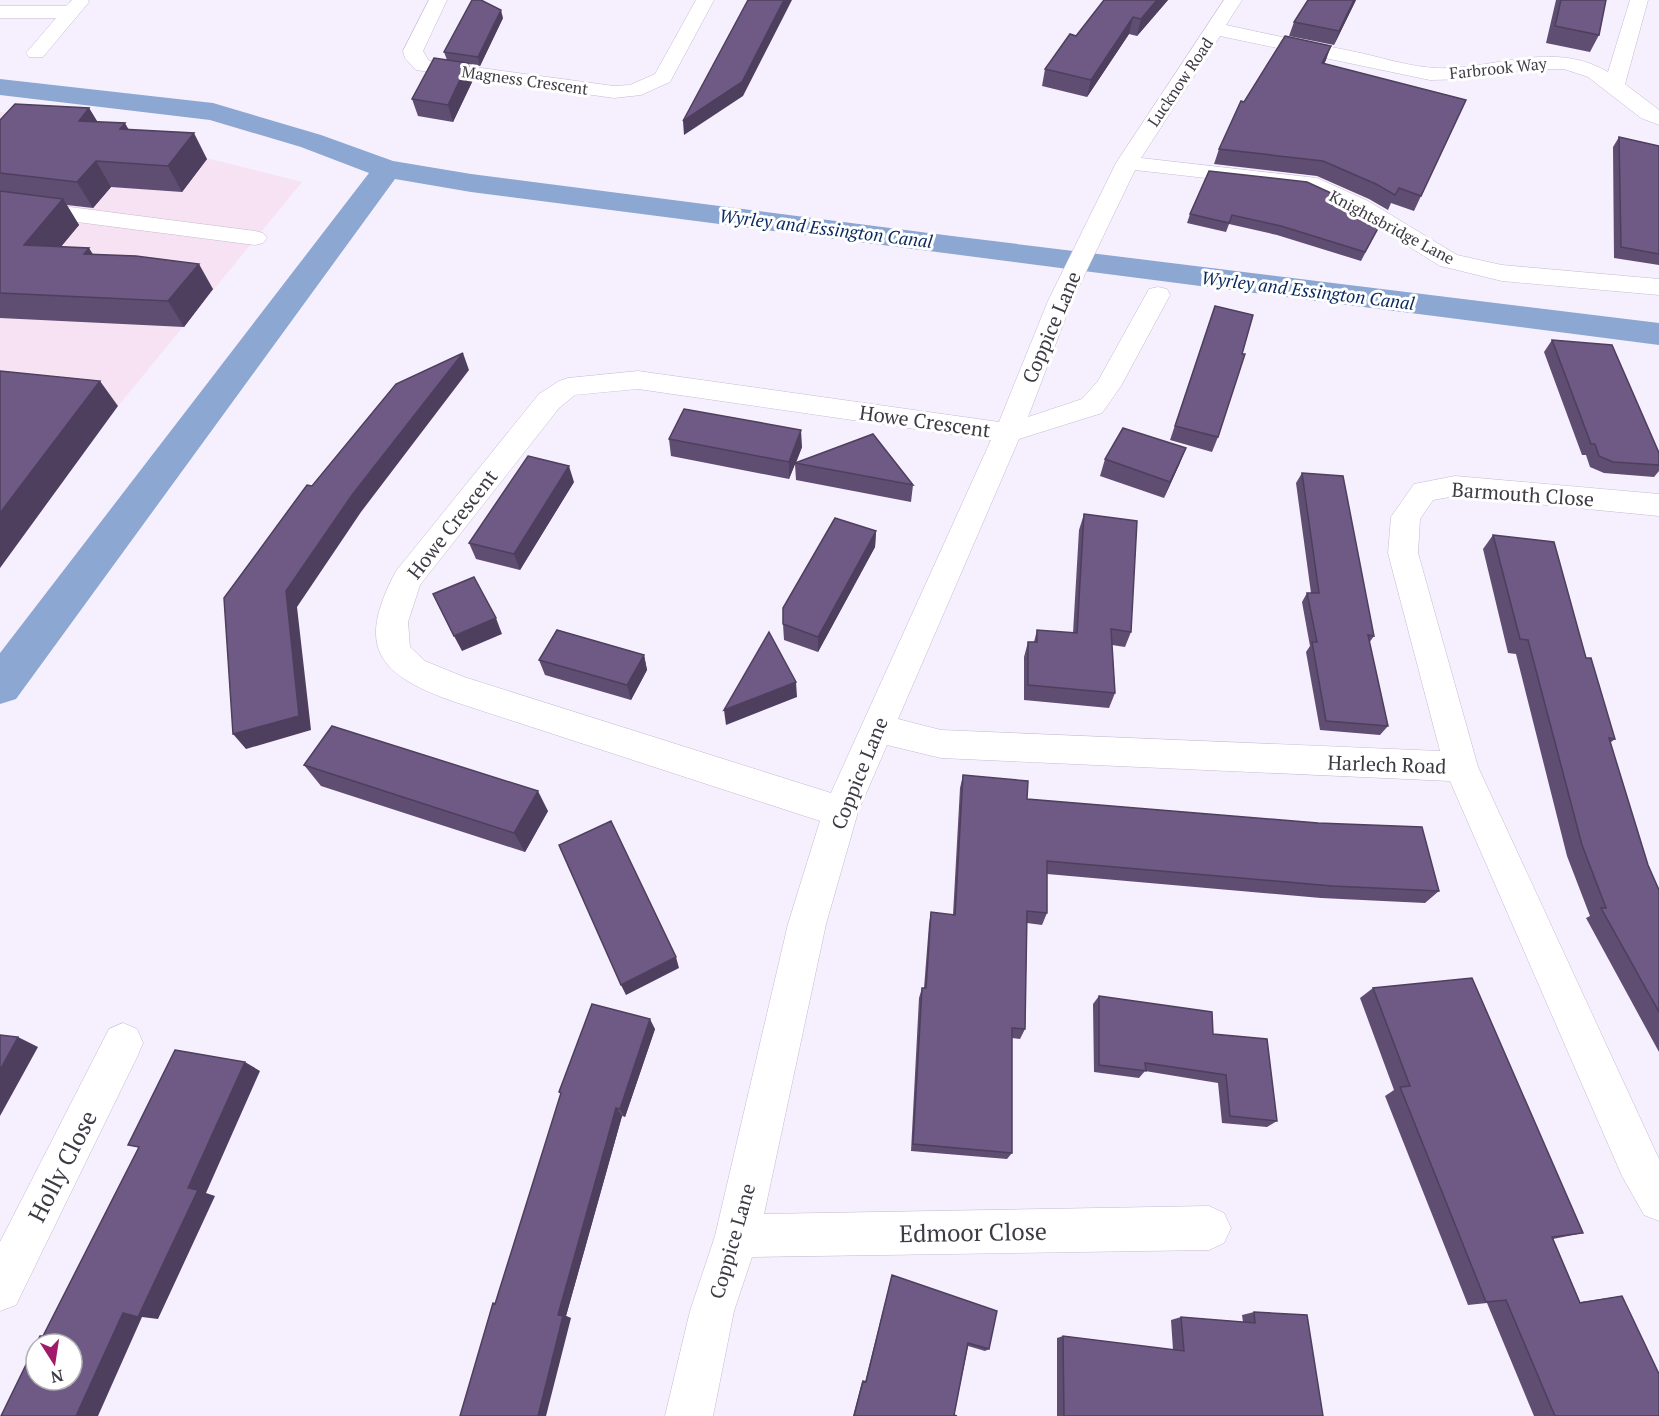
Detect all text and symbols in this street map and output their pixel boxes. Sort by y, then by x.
street label: Lucknow Road [1142,33,1218,131]
street label: Farbrook Way [1448,52,1549,84]
street label: Magness Crescent [460,60,590,100]
street label: Knightsbridge Lane [1326,185,1458,269]
water label: Wyrley and Essington Canal [718,203,934,253]
water label: Wyrley and Essington Canal [1200,265,1416,315]
street label: Coppice Lane [1015,267,1087,387]
street label: Howe Crescent [858,398,993,444]
street label: Howe Crescent [401,463,504,584]
street label: Barmouth Close [1451,476,1595,512]
street label: Coppice Lane [824,713,894,833]
street label: Harlech Road [1327,748,1447,780]
street label: Holly Close [20,1105,104,1227]
street label: Coppice Lane [703,1180,761,1302]
street label: Edmoor Close [899,1215,1047,1249]
north arrow [24,1332,84,1392]
text: N [49,1365,65,1389]

